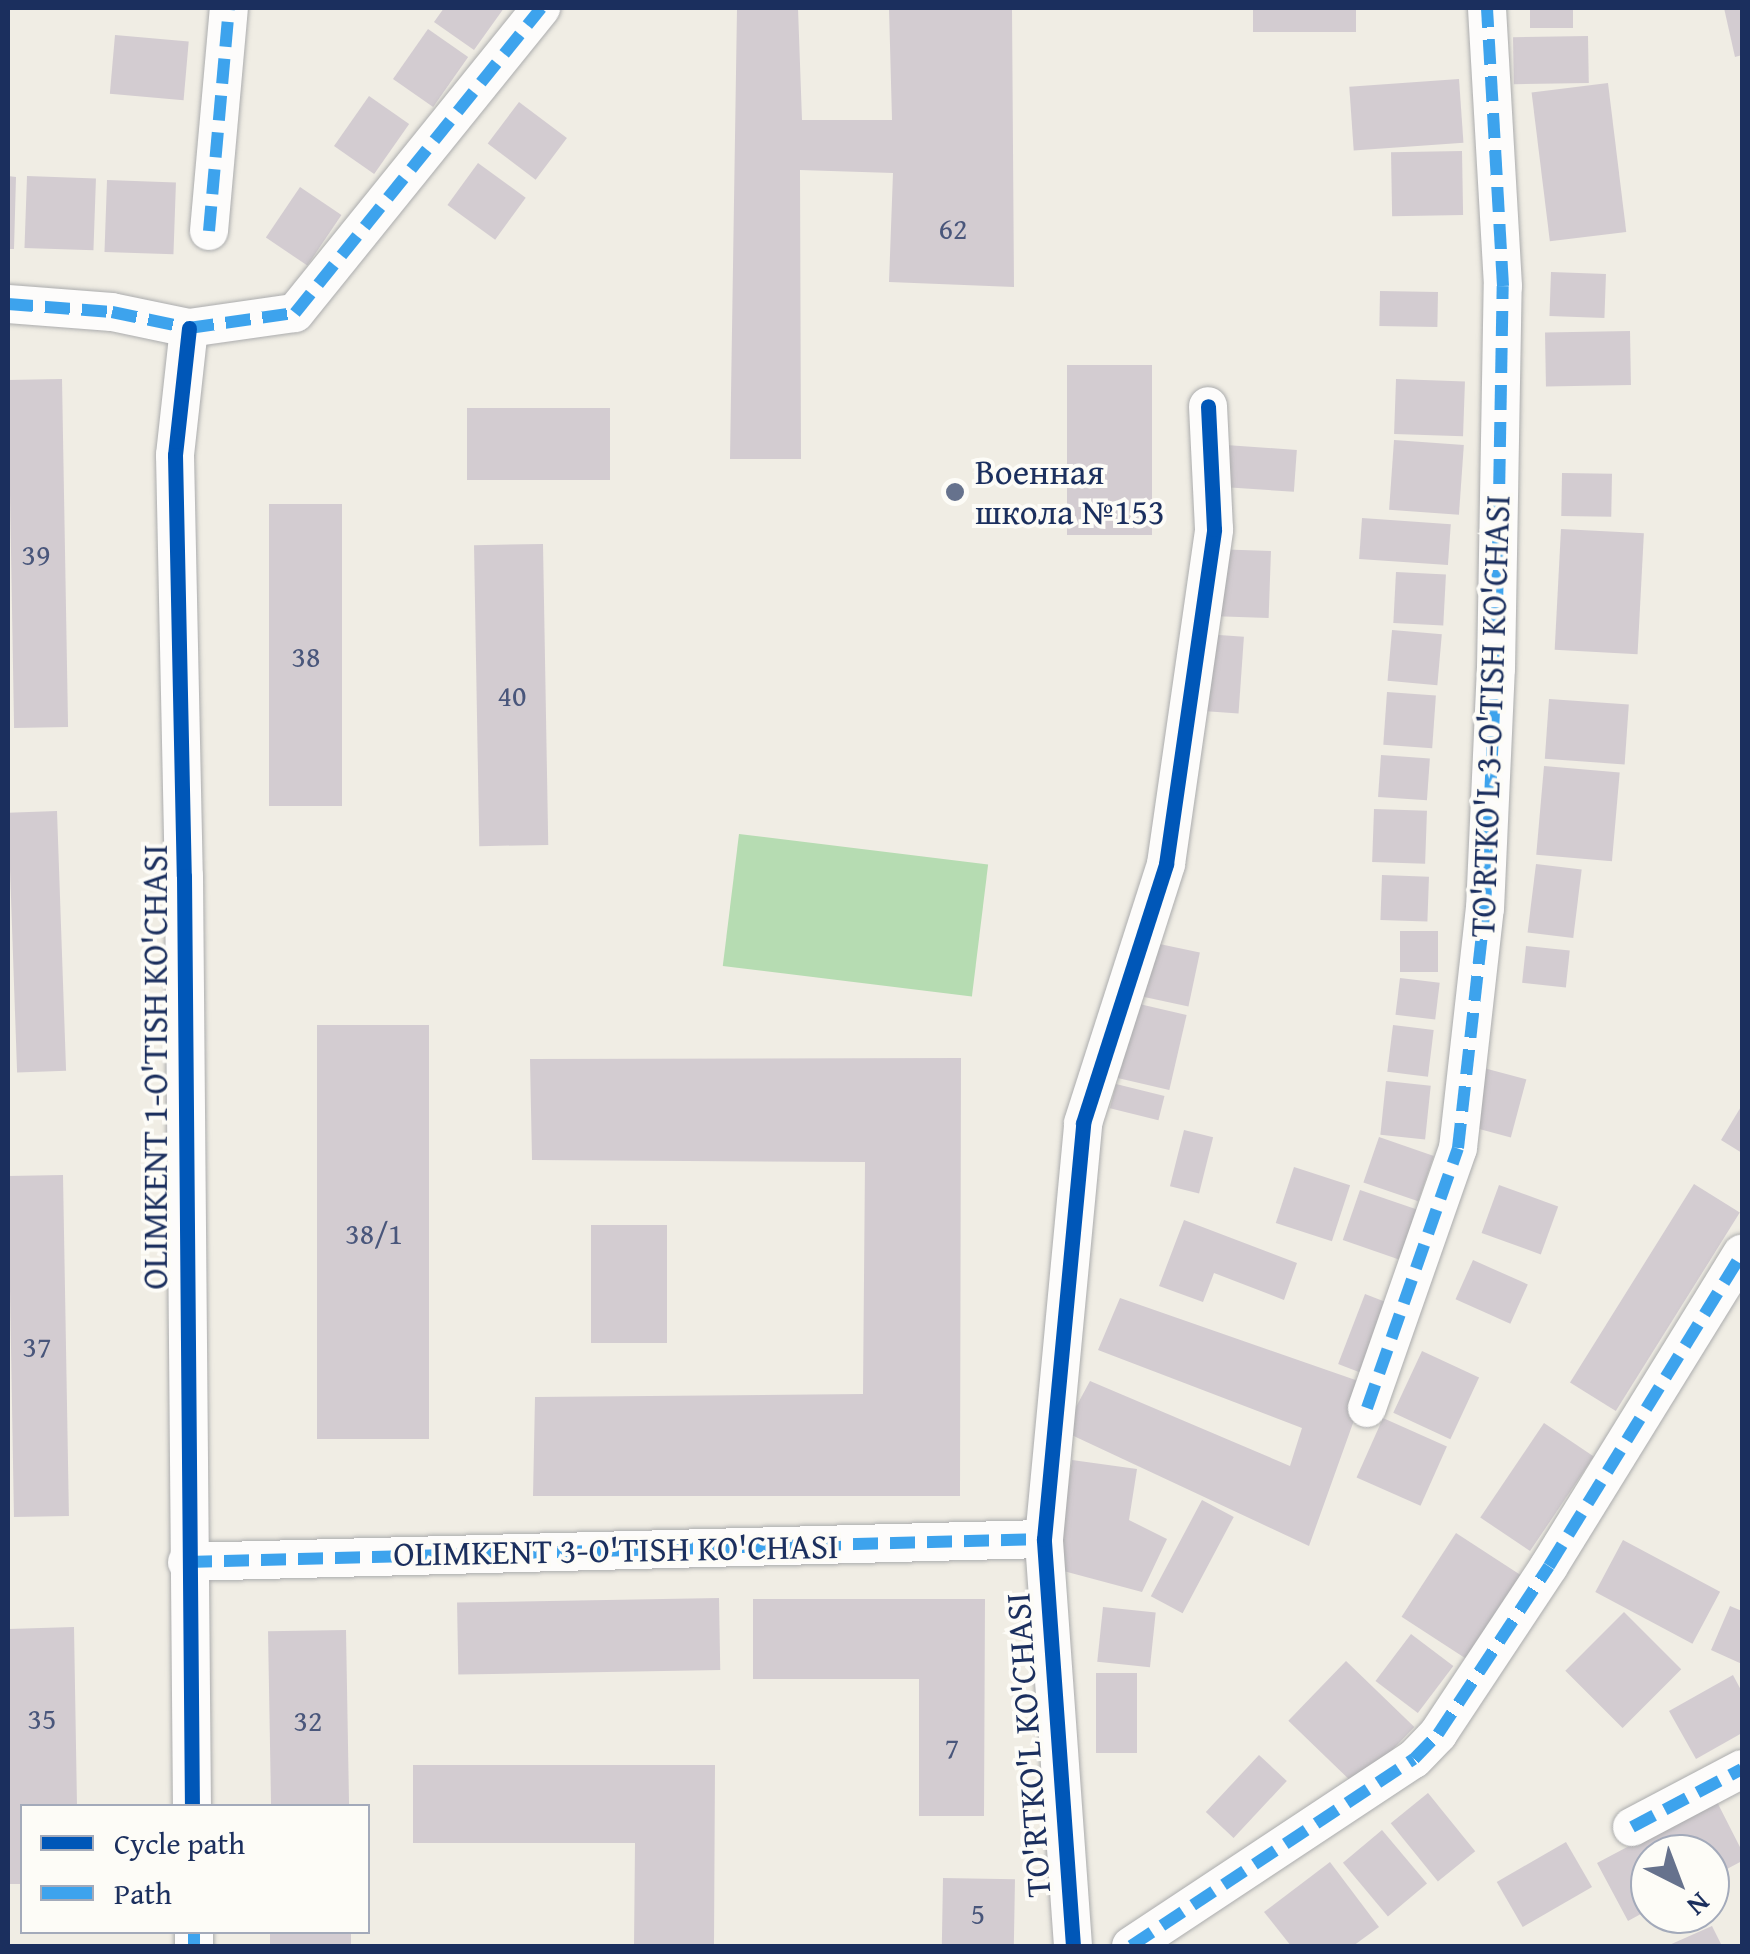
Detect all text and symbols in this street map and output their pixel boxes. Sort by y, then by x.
house number: 62 [939,210,967,246]
place label: Военная школа №153 [975,451,1165,533]
marker: Военная школа №153 [944,481,966,503]
street label: TO'RTKO'L 3-O'TISH KO'CHASI [1461,494,1519,938]
house number: 39 [22,536,50,572]
house number: 38 [292,638,320,674]
house number: 40 [498,677,526,713]
street label: OLIMKENT 1-O'TISH KO'CHASI [134,844,176,1290]
house number: 38/1 [345,1215,403,1251]
house number: 37 [23,1328,51,1364]
street label: OLIMKENT 3-O'TISH KO'CHASI [393,1525,839,1575]
street label: TO'RTKO'L KO'CHASI [996,1591,1060,1899]
house number: 35 [28,1700,56,1736]
house number: 32 [294,1702,322,1738]
house number: 7 [945,1729,959,1765]
legend [20,1804,370,1934]
text: Cycle path [114,1821,245,1865]
north arrow [1630,1834,1730,1934]
text: Path [114,1871,172,1915]
text: N [1678,1884,1720,1927]
house number: 5 [971,1895,985,1931]

